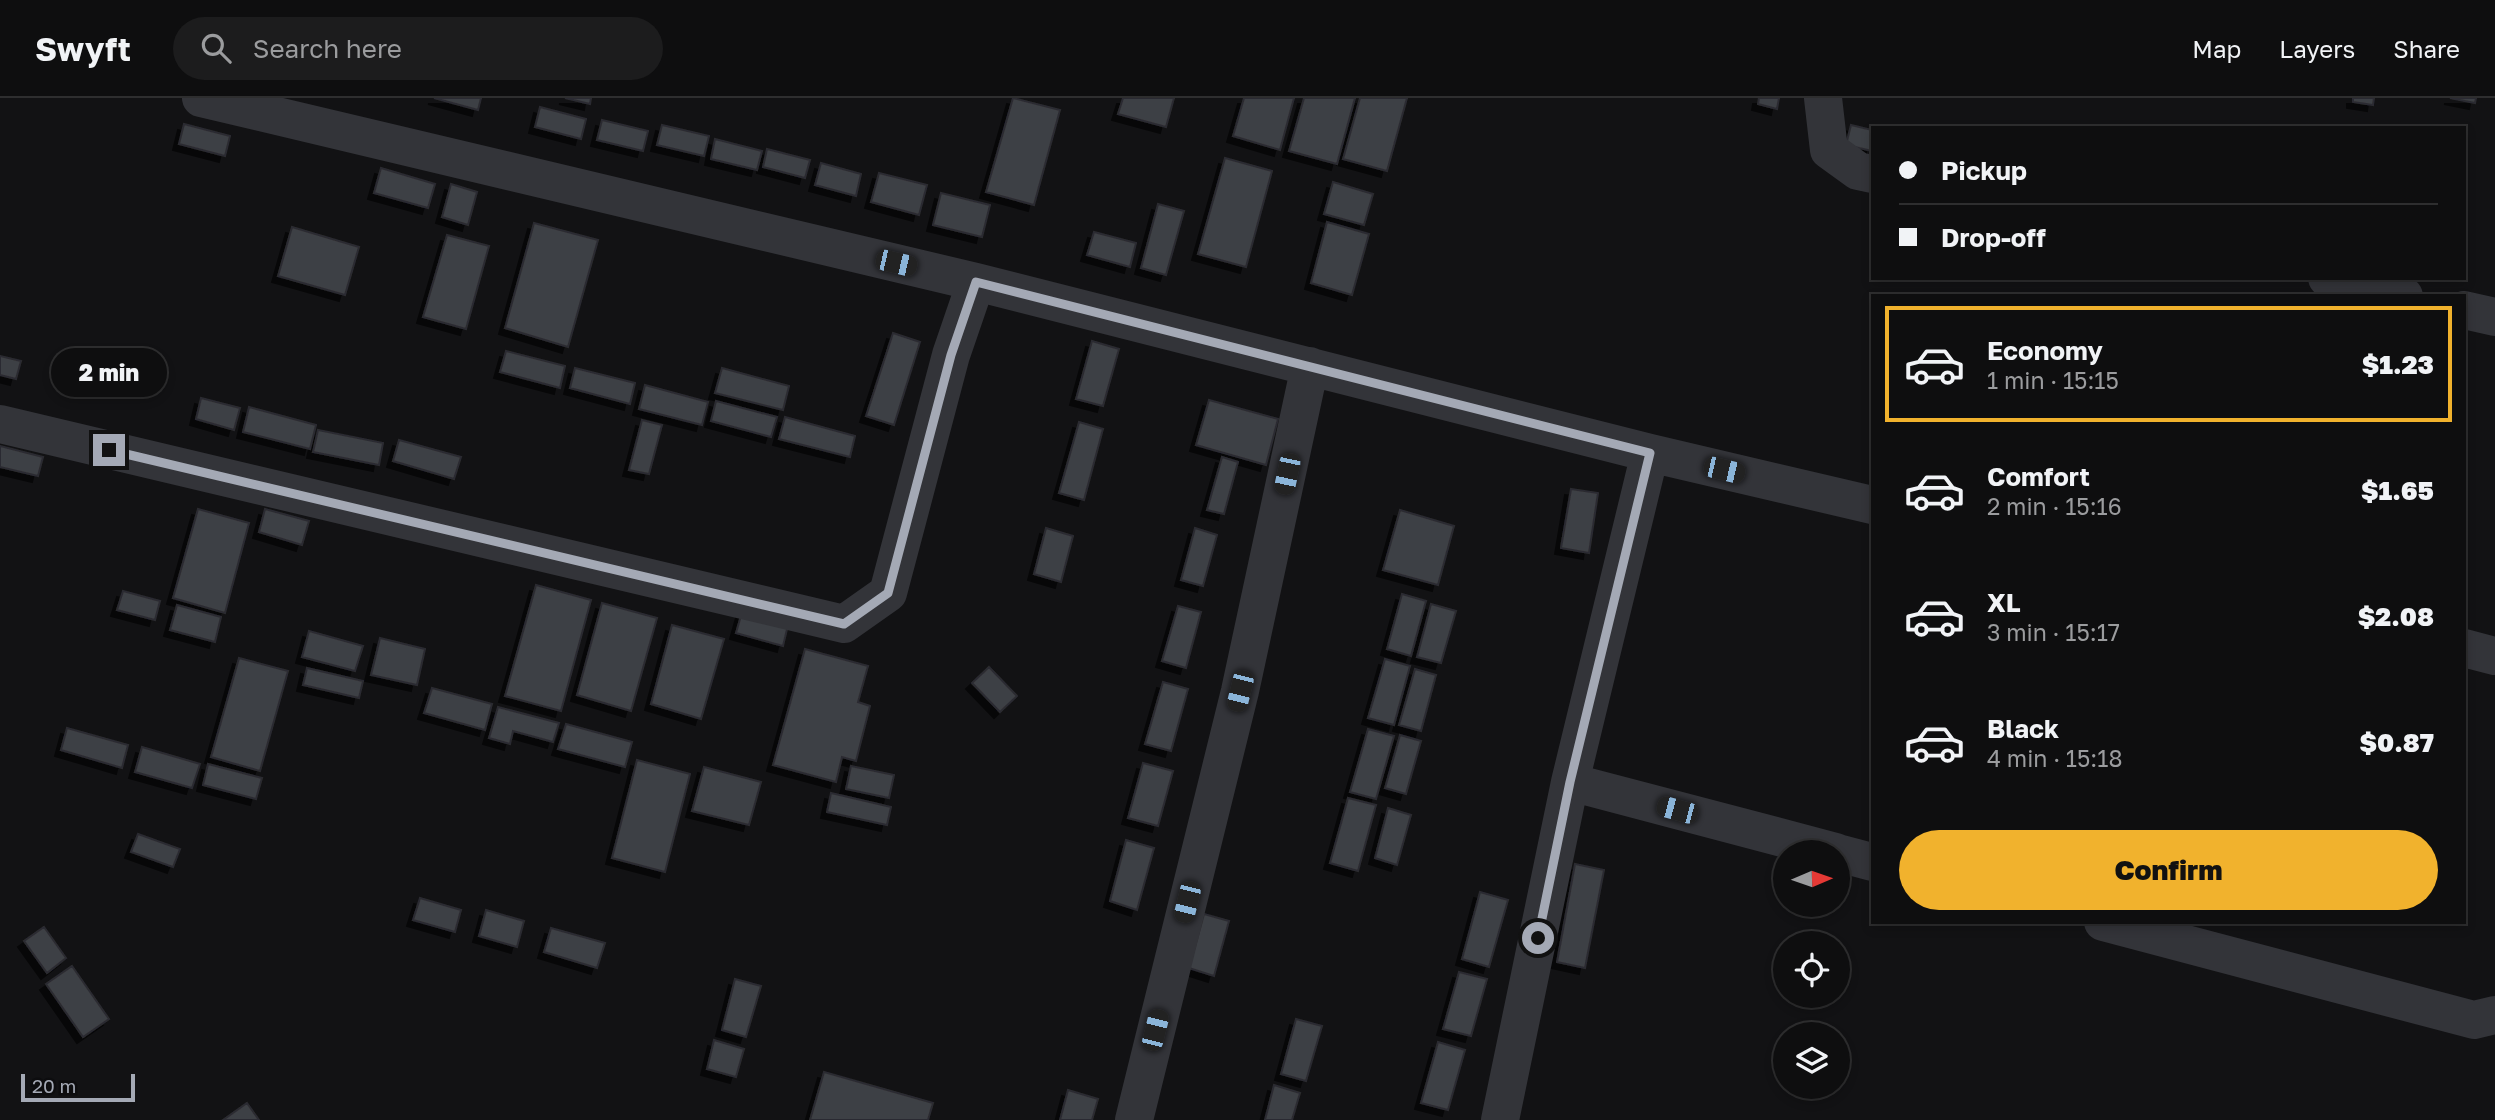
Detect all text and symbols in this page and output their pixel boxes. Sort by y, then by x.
search box [173,17,663,80]
text: Swyft [35,29,131,68]
icon: search [197,29,235,67]
text: Search here [253,33,402,64]
text: Map [2192,34,2241,63]
text: Layers [2279,34,2355,63]
text: Share [2393,34,2460,63]
text: Pickup [1941,155,2027,186]
text: Drop-off [1941,222,2046,253]
car [874,248,919,278]
icon: car [1903,333,1966,396]
text: Economy [1987,335,2103,366]
callout: 2 min [51,348,167,398]
text: $1.23 [2362,349,2434,380]
text: 2 min [79,358,139,386]
text: 1 min · 15:15 [1987,366,2119,394]
route end [93,434,125,466]
car [1273,451,1302,497]
car [1702,455,1747,485]
icon: car [1903,459,1966,522]
text: Comfort [1987,461,2090,492]
text: $1.65 [2361,475,2434,506]
text: 2 min · 15:16 [1987,492,2122,520]
icon: car [1903,585,1966,648]
text: XL [1987,587,2021,618]
text: $2.08 [2358,601,2434,632]
text: 3 min · 15:17 [1987,618,2120,646]
car [1225,668,1256,714]
icon: car [1903,711,1966,774]
text: Black [1987,713,2059,744]
text: $0.87 [2360,727,2434,758]
text: 4 min · 15:18 [1987,744,2122,772]
car [1654,794,1701,826]
button: Confirm [1899,830,2438,910]
north arrow [1773,840,1850,917]
map controls [1773,840,1850,1099]
car [1172,879,1203,925]
route start [1522,922,1554,954]
button: locate [1773,931,1850,1008]
car [1140,1007,1171,1053]
button: layers [1773,1022,1850,1099]
scale bar [21,1071,135,1103]
text: 20 m [32,1074,76,1097]

